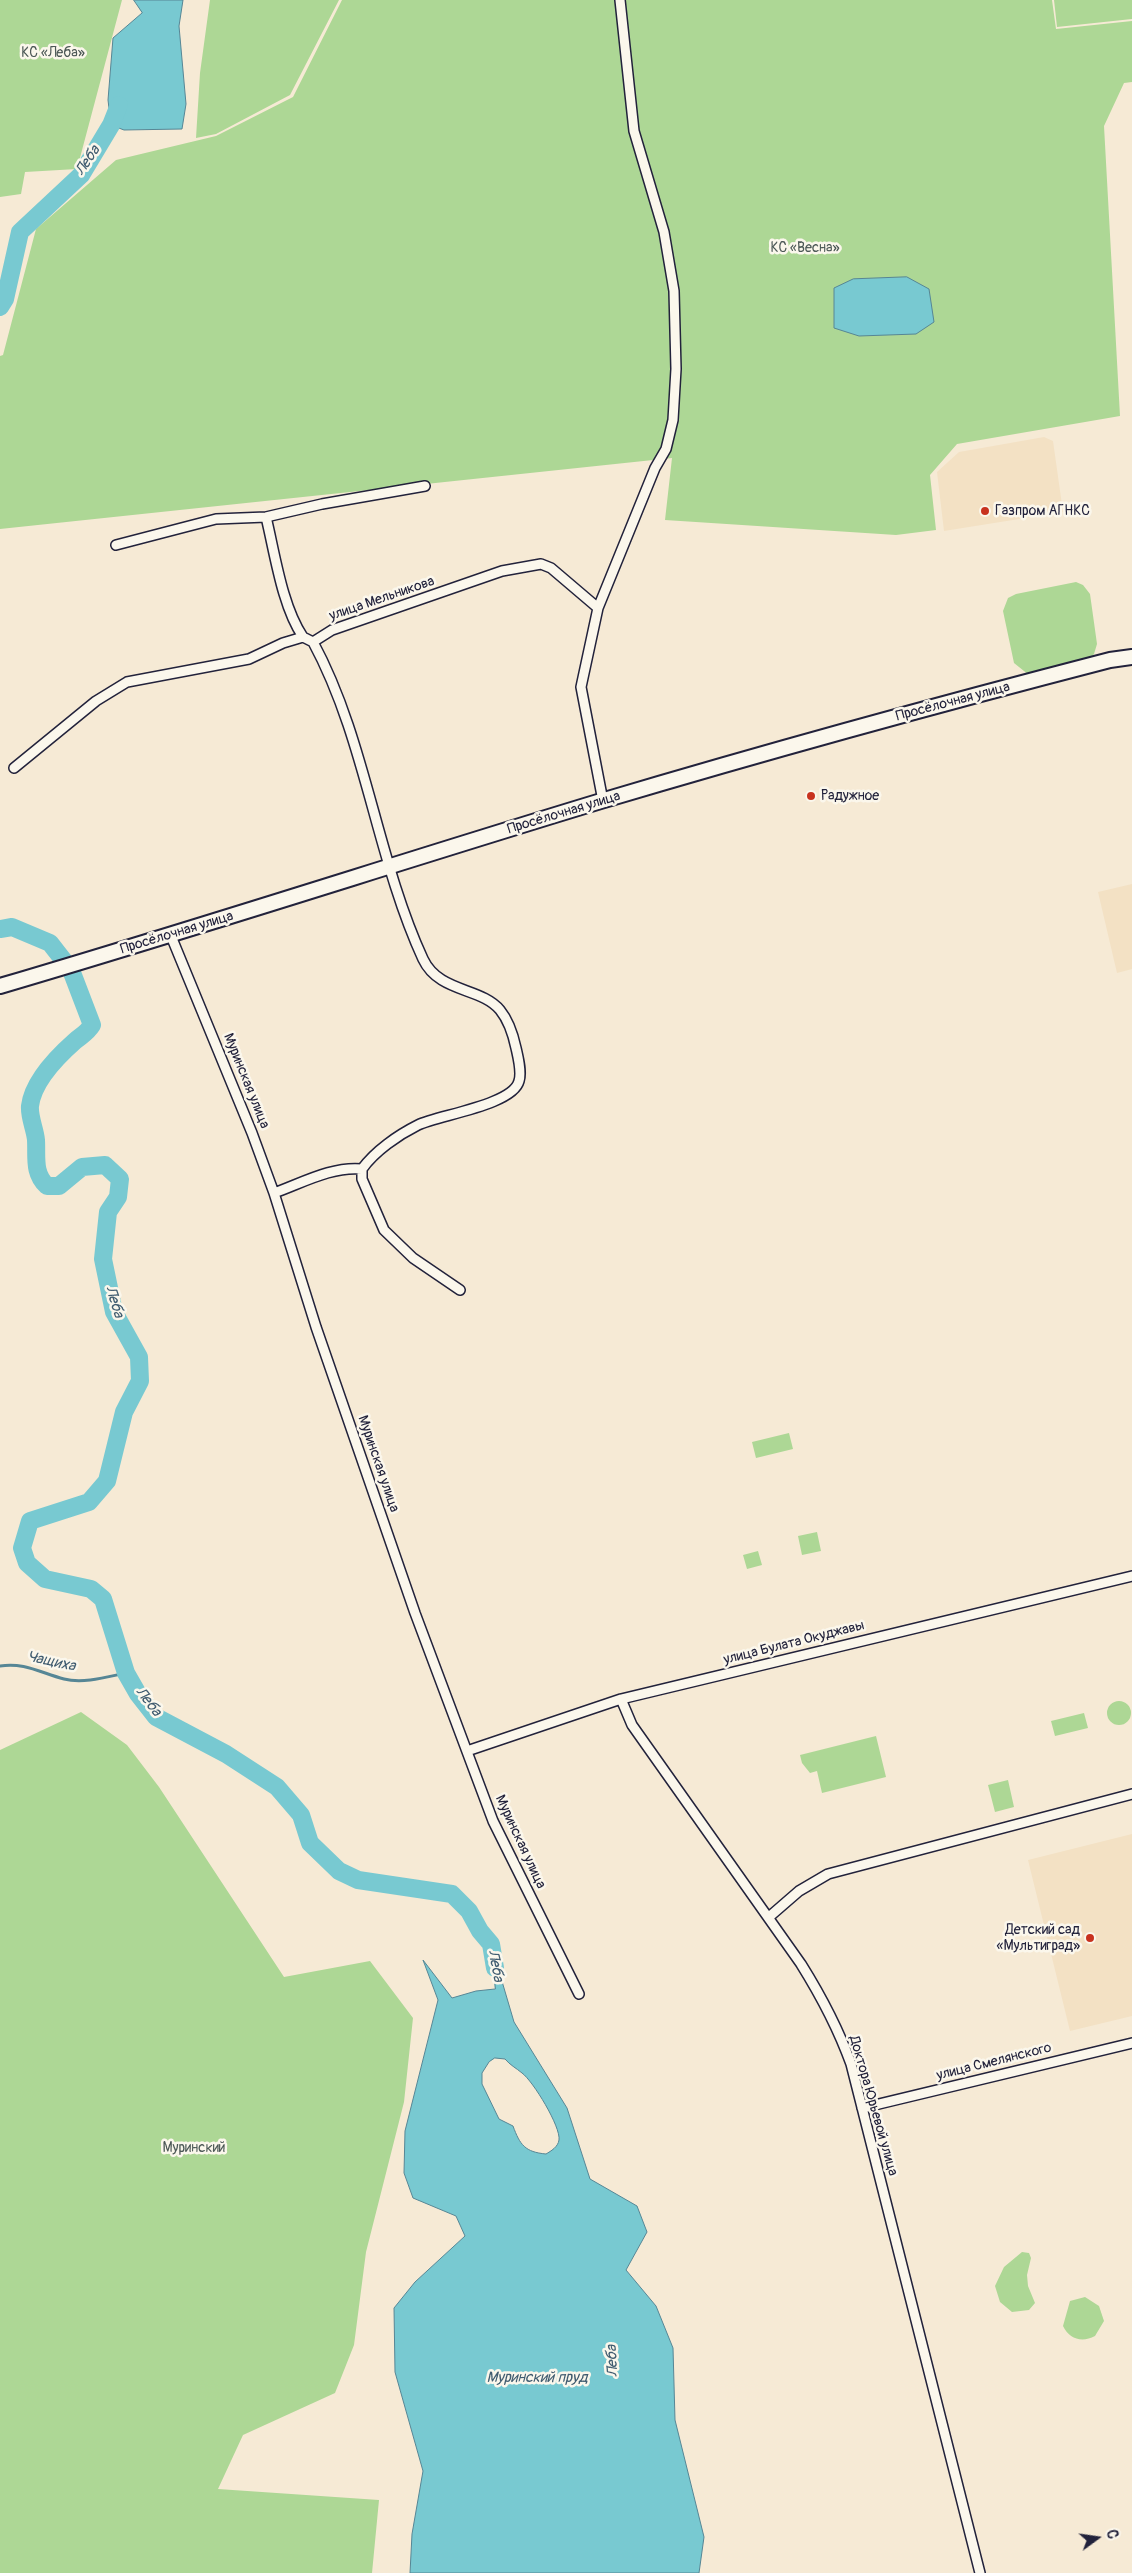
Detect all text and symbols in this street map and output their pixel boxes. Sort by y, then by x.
park label: КС «Леба» [21,45,85,61]
water label: Леба [72,143,104,179]
park label: КС «Весна» [770,240,840,256]
place label: Газпром АГНКС [995,503,1090,519]
marker: Газпром АГНКС [979,505,991,517]
street label: улица Мельникова [327,573,437,625]
street label: Просёлочная улица [894,679,1012,725]
street label: Просёлочная улица [506,788,622,838]
place label: Радужное [821,788,879,804]
marker: Радужное [805,790,817,802]
street label: Просёлочная улица [119,908,235,958]
street label: Муринская улица [219,1031,273,1131]
water label: Леба [101,1284,127,1320]
street label: Муринская улица [354,1413,402,1515]
street label: улица Булата Окуджавы [722,1617,866,1669]
water label: Чащиха [25,1648,77,1676]
water label: Леба [131,1684,165,1720]
street label: Муринская улица [491,1793,549,1891]
place label: Детский сад «Мультиград» [997,1922,1080,1954]
marker: Детский сад «Мультиград» [1084,1932,1096,1944]
water label: Леба [483,1949,507,1983]
street label: Доктора Юрьевой улица [845,2034,901,2178]
street label: улица Смелянского [935,2040,1053,2084]
park label: Муринский [162,2140,226,2156]
water label: Леба [603,2345,623,2377]
water label: Муринский пруд [486,2369,588,2387]
north arrow [1072,2513,1122,2563]
text: С [1103,2528,1121,2540]

